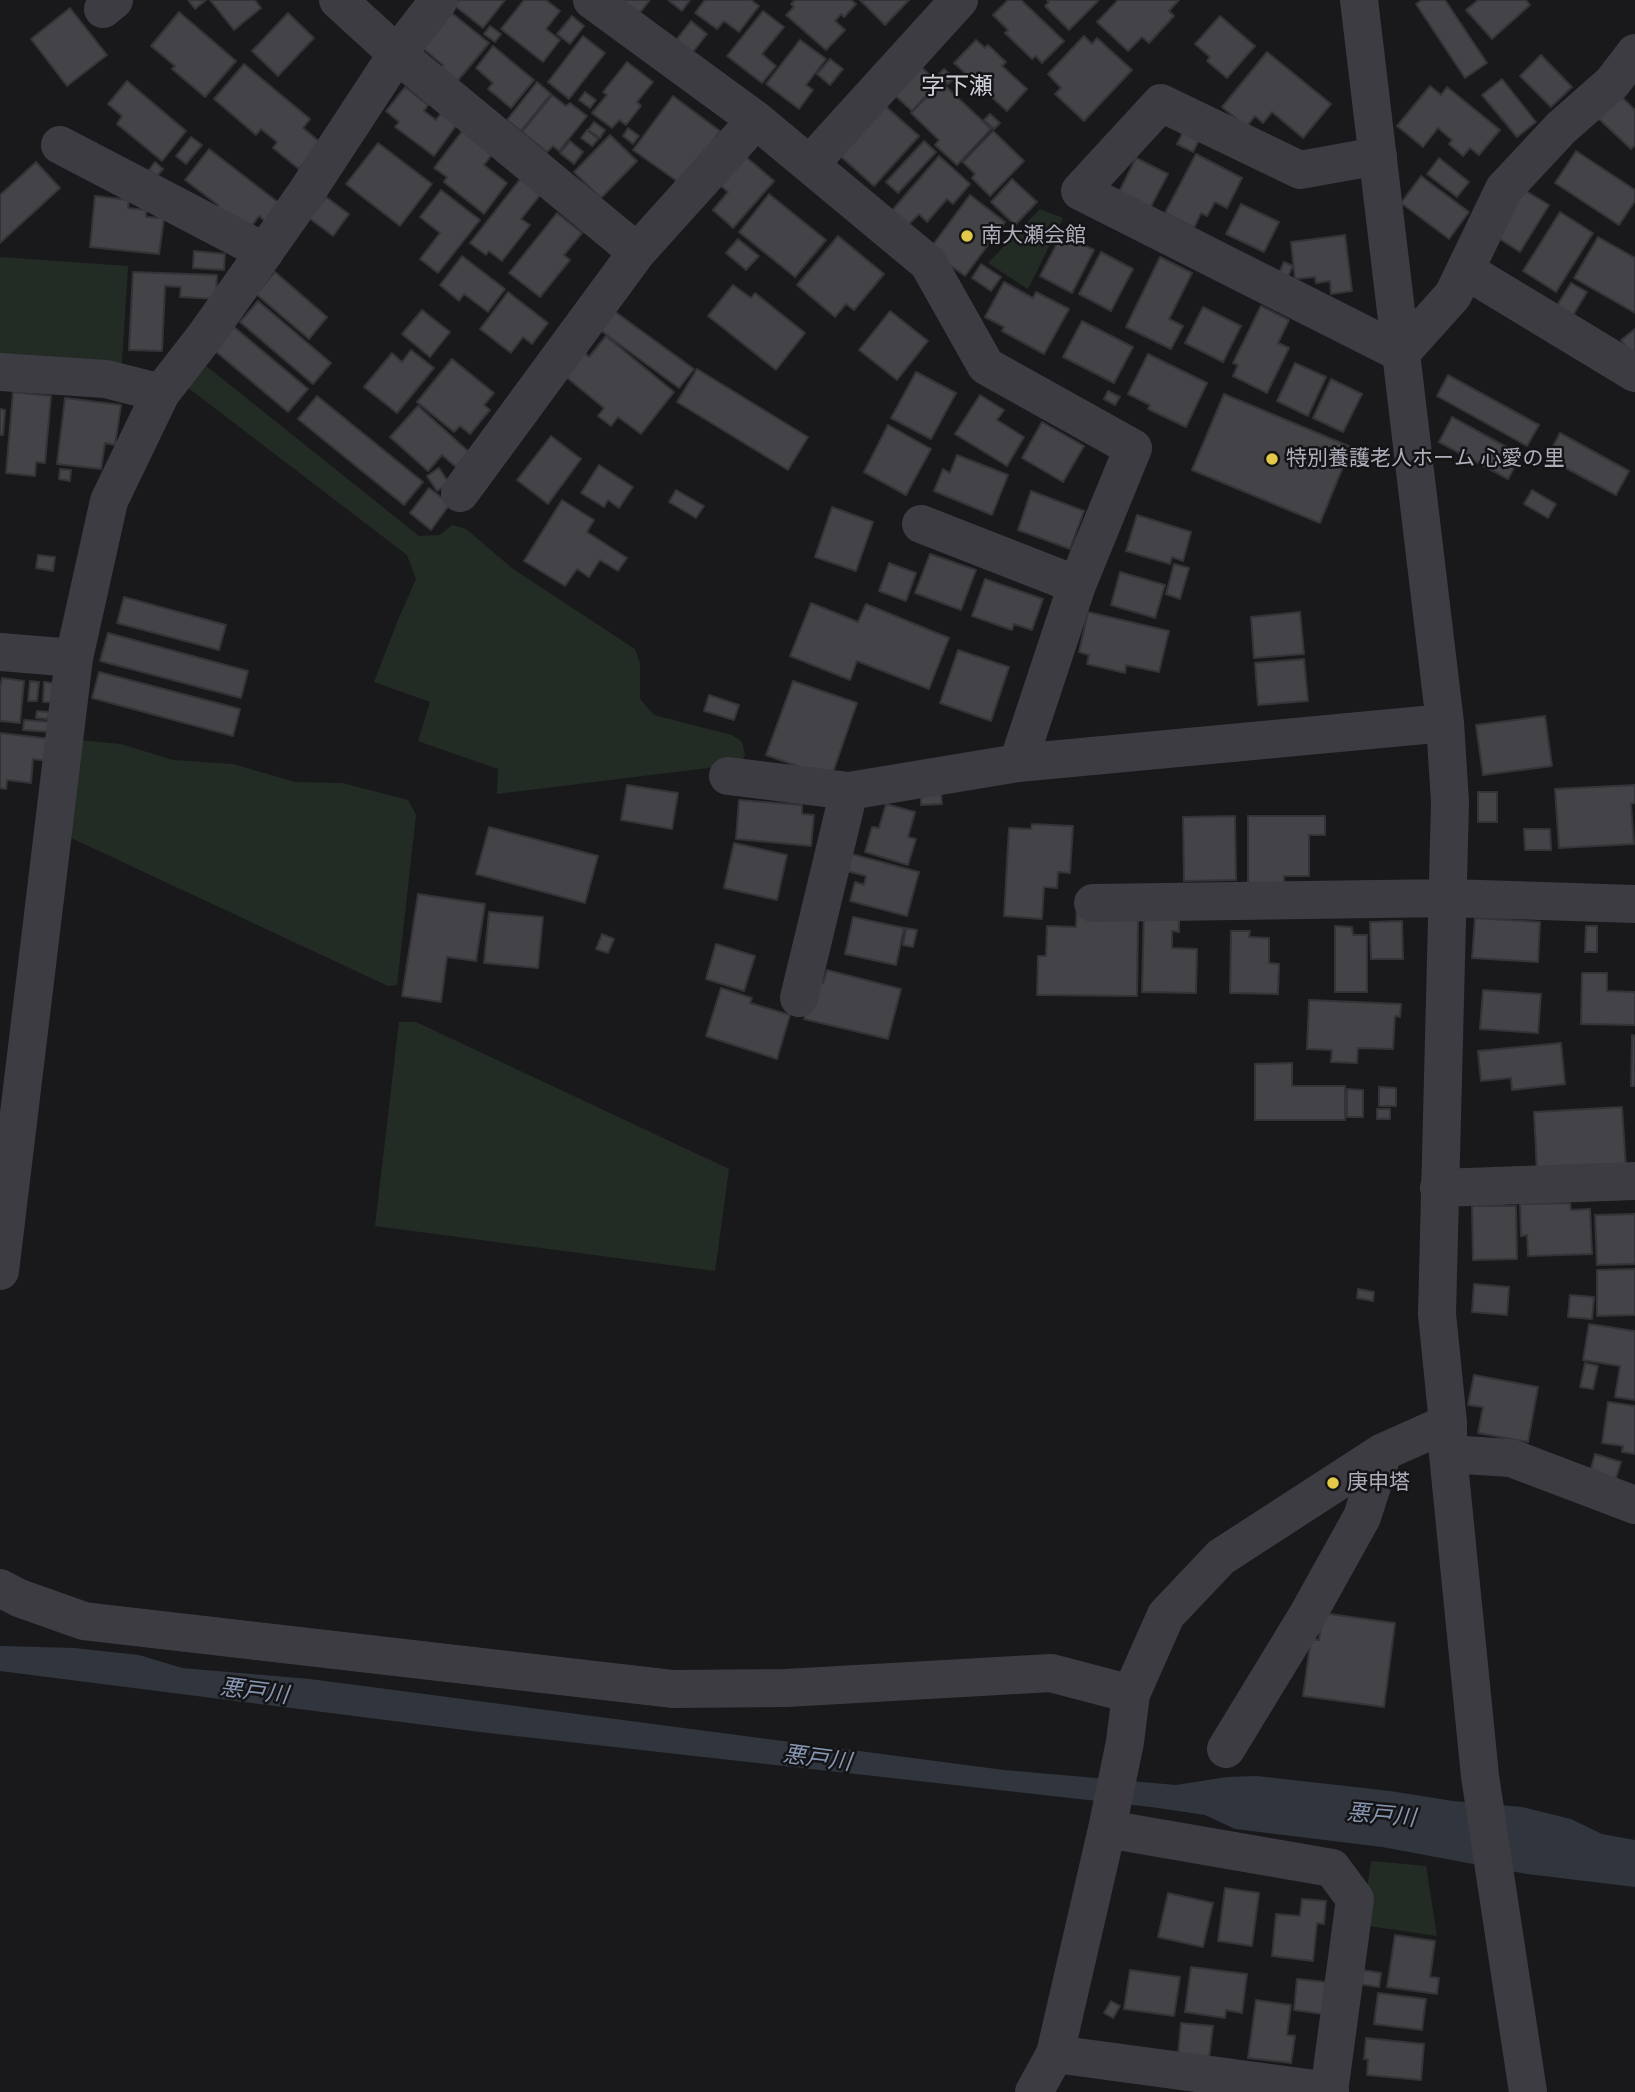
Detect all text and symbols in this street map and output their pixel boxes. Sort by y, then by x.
district label: 字下瀬 [921,73,993,101]
place label: 南大瀬会館 [981,223,1086,249]
marker: 南大瀬会館 [959,228,975,244]
place label: 特別養護老人ホーム 心愛の里 [1286,446,1565,472]
marker: 特別養護老人ホーム 心愛の里 [1264,451,1280,467]
place label: 庚申塔 [1347,1470,1410,1496]
marker: 庚申塔 [1325,1475,1341,1491]
water label: 悪戸川 [218,1674,290,1710]
water label: 悪戸川 [781,1741,853,1777]
water label: 悪戸川 [1345,1799,1417,1833]

